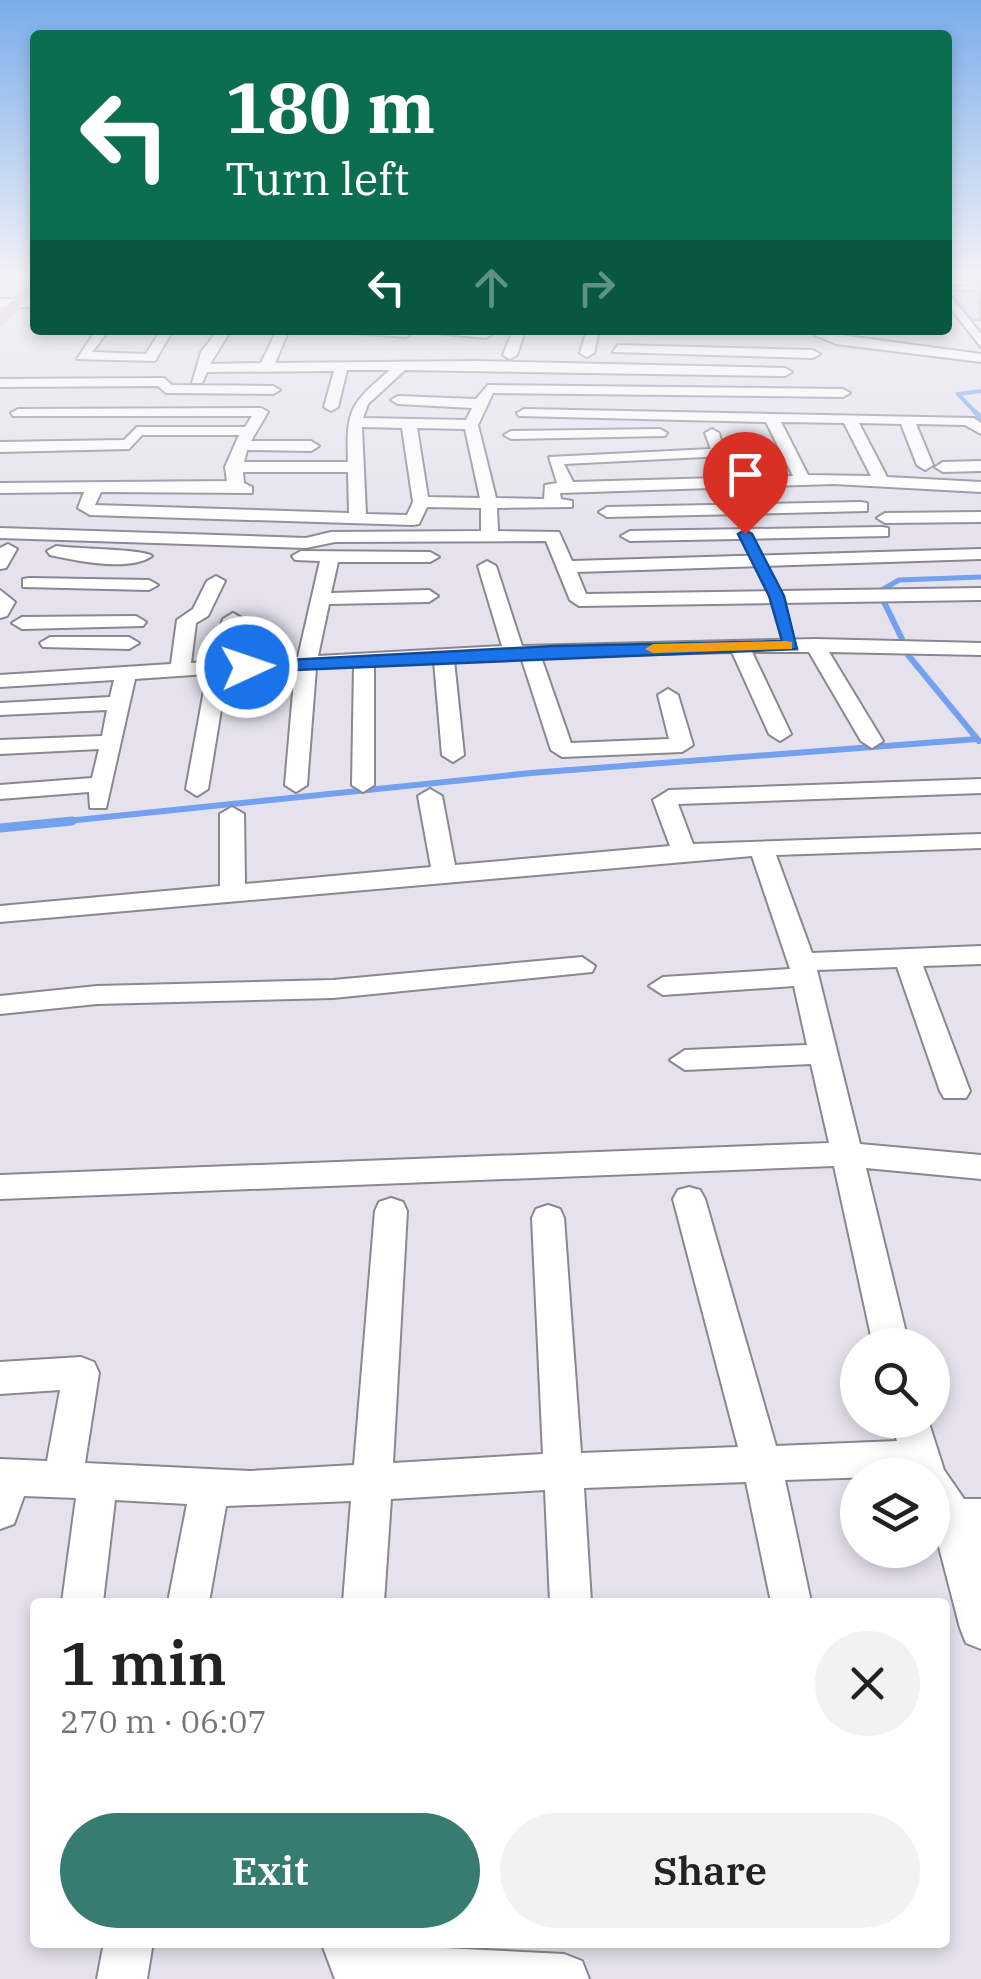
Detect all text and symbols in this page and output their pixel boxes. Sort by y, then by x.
text: 180 m [225,61,435,152]
icon: left [60,70,190,200]
text: Turn left [225,149,409,207]
icon: left [359,260,414,315]
icon: ahead [464,260,519,315]
icon: right [569,260,624,315]
pin [703,432,788,535]
icon: arrive [718,447,773,502]
position arrow [195,615,299,719]
map controls [840,1328,950,1568]
button: search [840,1328,950,1438]
button: layers [840,1458,950,1568]
text: 1 min [60,1623,227,1702]
button: close [815,1631,920,1736]
text: 270 m · 06:07 [60,1700,267,1742]
button: Exit [60,1813,480,1928]
button: Share [500,1813,920,1928]

